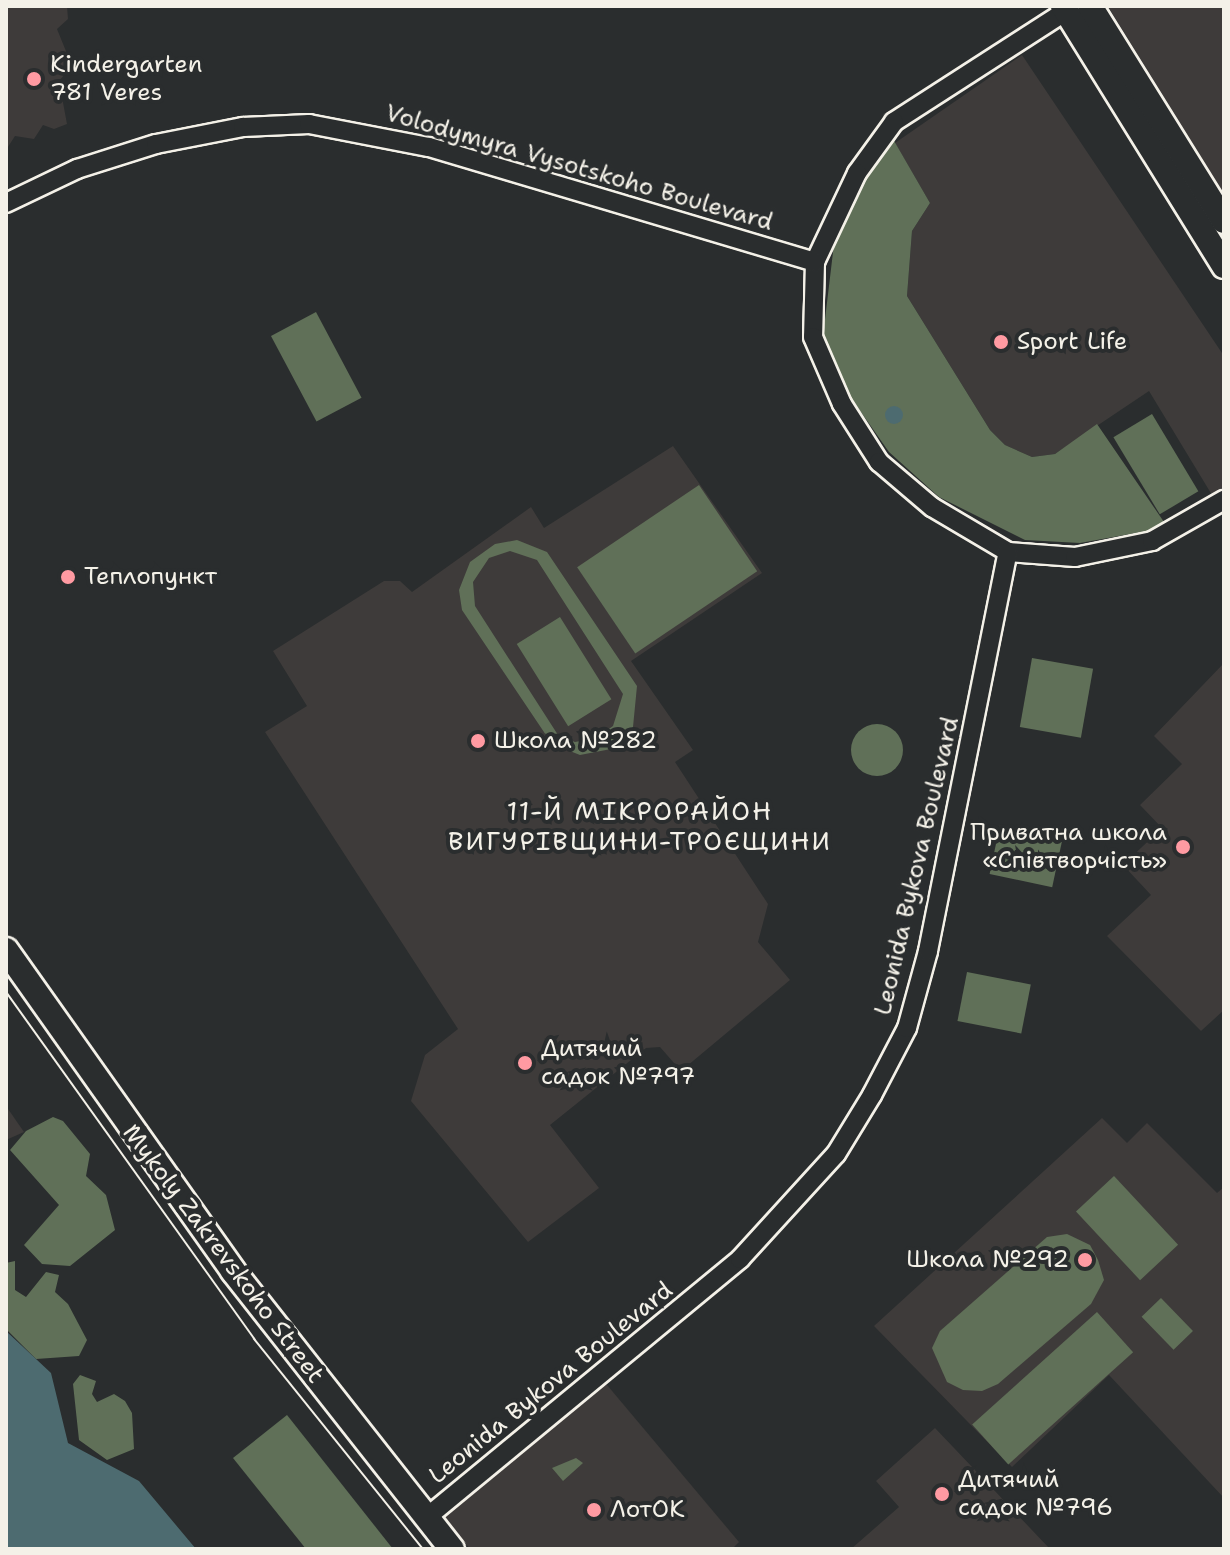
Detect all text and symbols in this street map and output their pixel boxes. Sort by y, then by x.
place label: Kindergarten 781 Veres [50,51,202,107]
marker: Kindergarten 781 Veres [25,70,43,88]
street label: Volodymyra Vysotskoho Boulevard [382,99,776,237]
place label: Sport Life [1017,328,1127,356]
marker: Sport Life [992,333,1010,351]
place label: Теплопункт [84,563,217,591]
marker: Теплопункт [59,568,77,586]
street label: Leonida Bykova Boulevard [869,714,965,1018]
place label: Школа №282 [494,727,657,755]
marker: Школа №282 [469,732,487,750]
district label: 11-Й МІКРОРАЙОН ВИГУРІВЩИНИ-ТРОЄЩИНИ [448,795,832,856]
place label: Приватна школа «Співтворчість» [970,819,1167,875]
marker: Приватна школа «Співтворчість» [1174,838,1192,856]
place label: Дитячий садок №797 [541,1035,695,1091]
marker: Дитячий садок №797 [516,1054,534,1072]
street label: Mykoly Zakrevskoho Street [116,1119,330,1389]
place label: Школа №292 [906,1246,1069,1274]
marker: Школа №292 [1076,1251,1094,1269]
street label: Leonida Bykova Boulevard [423,1276,679,1490]
place label: Дитячий садок №796 [958,1466,1113,1522]
marker: Дитячий садок №796 [933,1485,951,1503]
place label: ЛотОК [610,1496,685,1524]
marker: ЛотОК [585,1501,603,1519]

